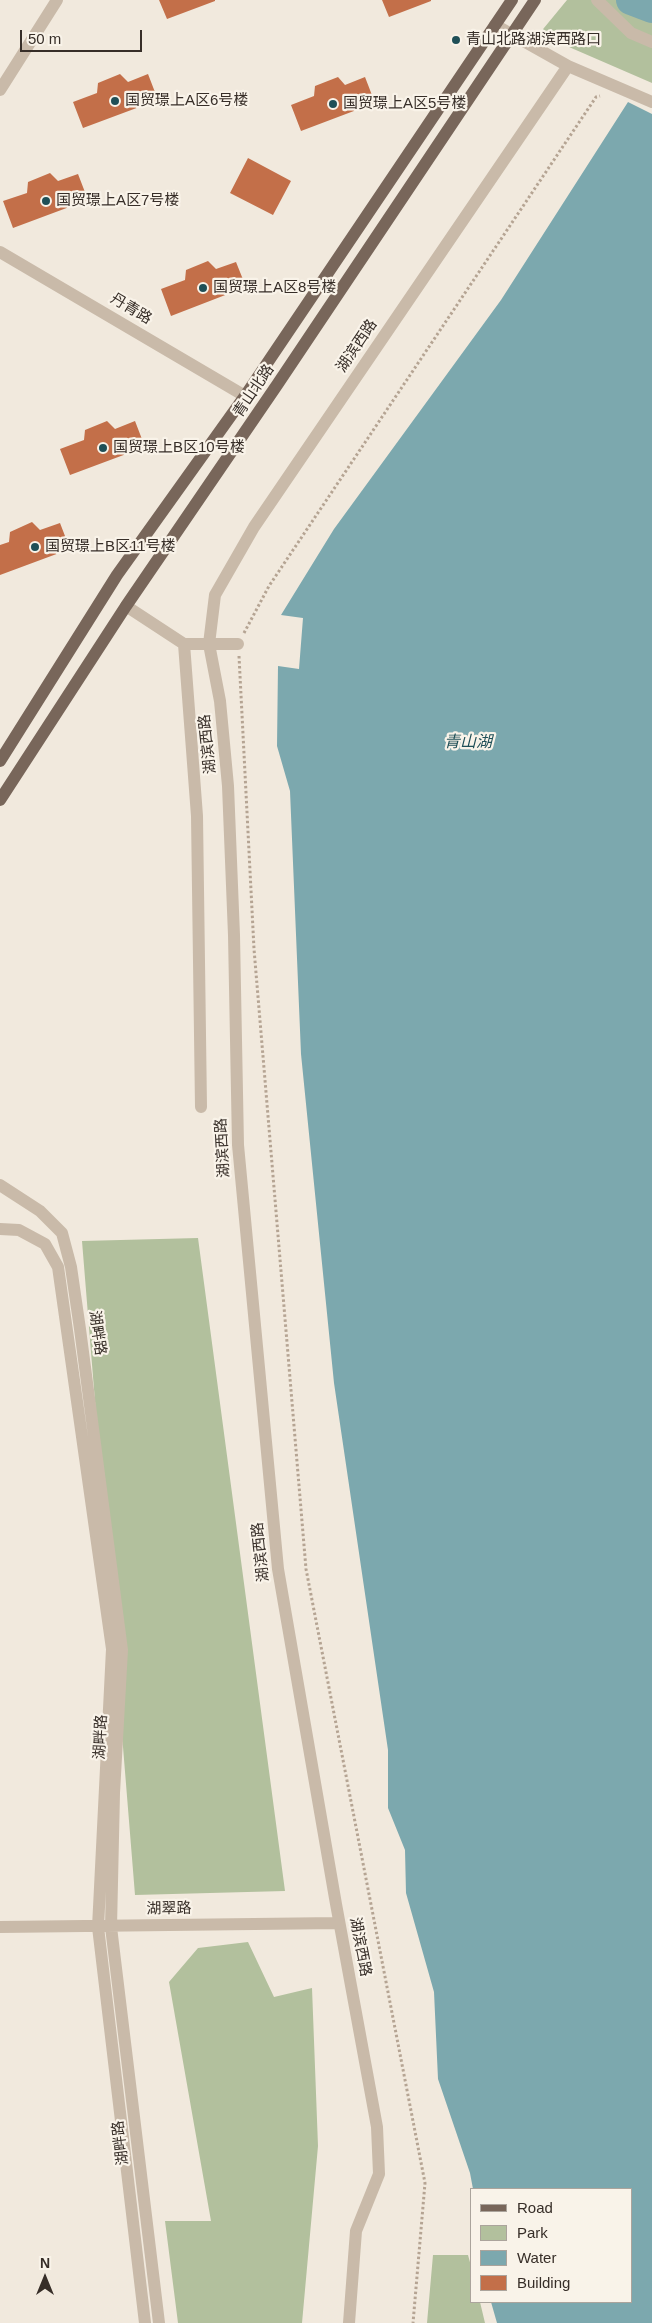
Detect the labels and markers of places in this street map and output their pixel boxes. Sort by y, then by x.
place label: 青山北路湖滨西路口 [466,31,601,49]
marker: 青山北路湖滨西路口 [450,34,462,46]
place label: 国贸璟上A区6号楼 [125,92,248,110]
marker: 国贸璟上A区6号楼 [109,95,121,107]
place label: 国贸璟上A区5号楼 [343,95,466,113]
marker: 国贸璟上A区5号楼 [327,98,339,110]
place label: 国贸璟上A区7号楼 [56,192,179,210]
marker: 国贸璟上A区7号楼 [40,195,52,207]
place label: 国贸璟上A区8号楼 [213,279,336,297]
marker: 国贸璟上A区8号楼 [197,282,209,294]
place label: 国贸璟上B区10号楼 [113,439,245,457]
marker: 国贸璟上B区10号楼 [97,442,109,454]
place label: 国贸璟上B区11号楼 [45,538,176,556]
marker: 国贸璟上B区11号楼 [29,541,41,553]

